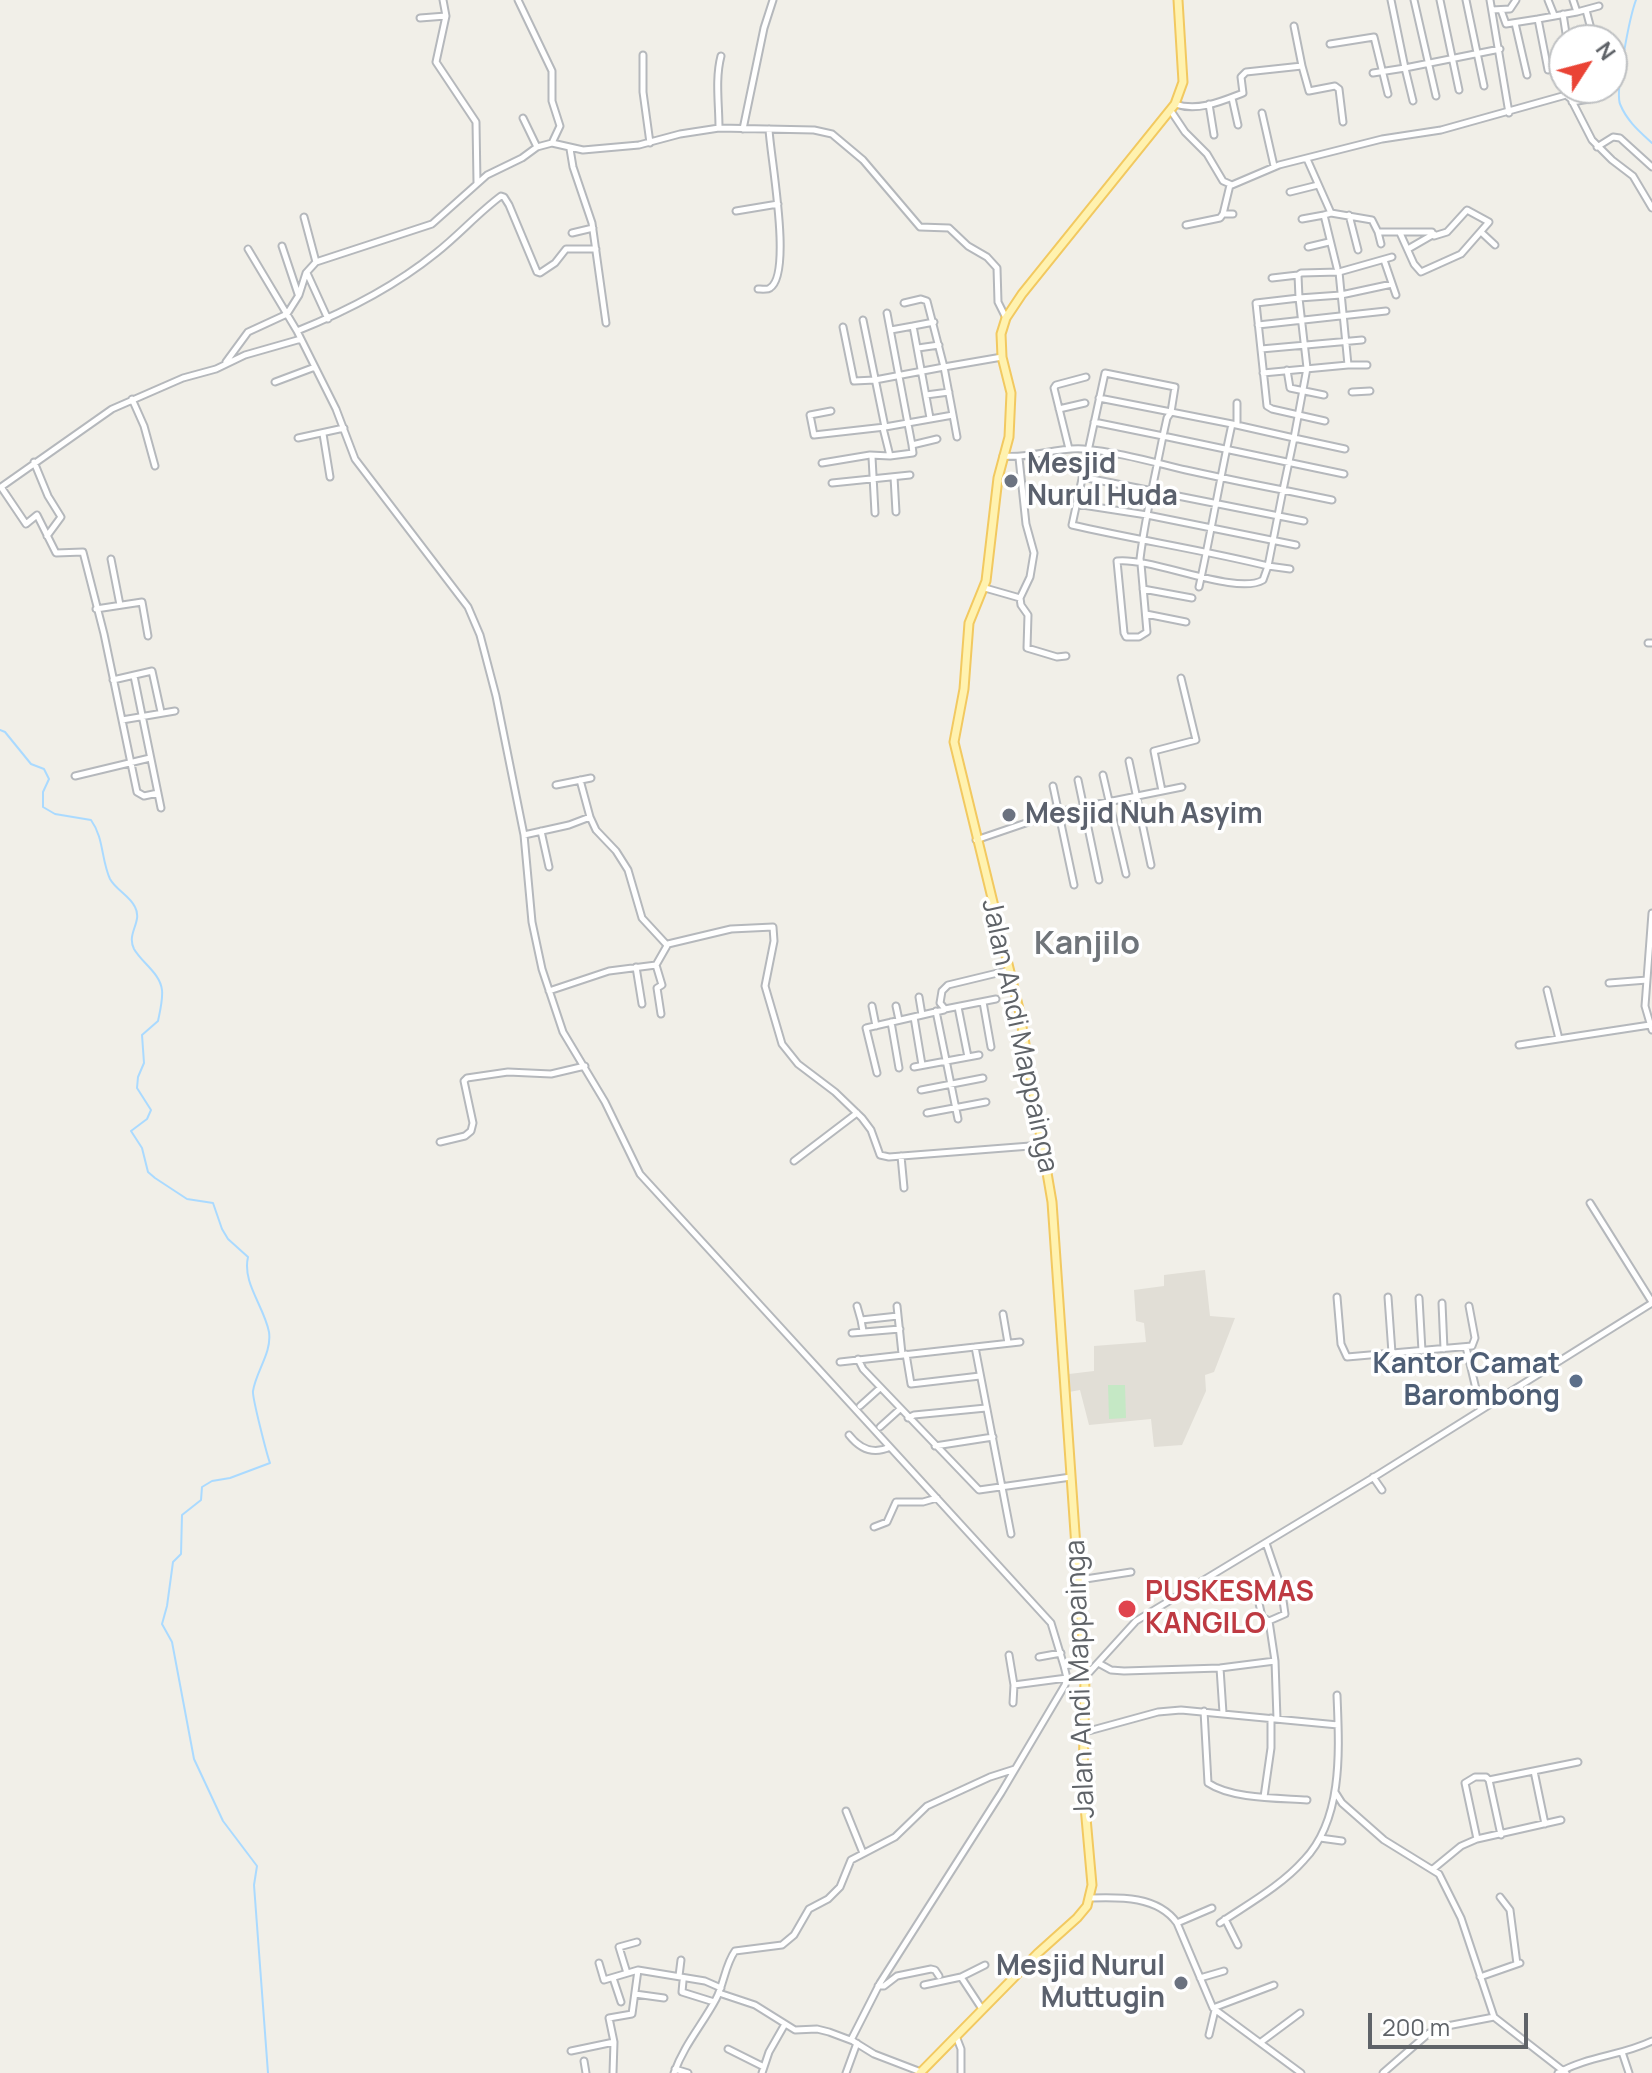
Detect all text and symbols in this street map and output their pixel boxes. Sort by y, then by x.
north arrow [1548,24,1628,104]
text: N [1589,36,1623,66]
place label: Mesjid Nurul Huda [1027,448,1178,514]
marker: Mesjid Nurul Huda [1002,472,1020,490]
place label: Mesjid Nuh Asyim [1025,798,1263,832]
marker: Mesjid Nuh Asyim [1000,806,1018,824]
street label: Jalan Andi Mappainga [974,896,1064,1176]
district label: Kanjilo [1034,926,1140,964]
place label: Kantor Camat Barombong [1373,1348,1560,1414]
marker: Kantor Camat Barombong [1567,1372,1585,1390]
street label: Jalan Andi Mappainga [1059,1539,1103,1819]
place label: PUSKESMAS KANGILO [1145,1576,1314,1642]
marker: PUSKESMAS KANGILO [1116,1598,1138,1620]
place label: Mesjid Nurul Muttugin [996,1950,1165,2016]
marker: Mesjid Nurul Muttugin [1172,1974,1190,1992]
scale bar [1372,1997,1532,2047]
text: 200 m [1382,2010,1450,2043]

